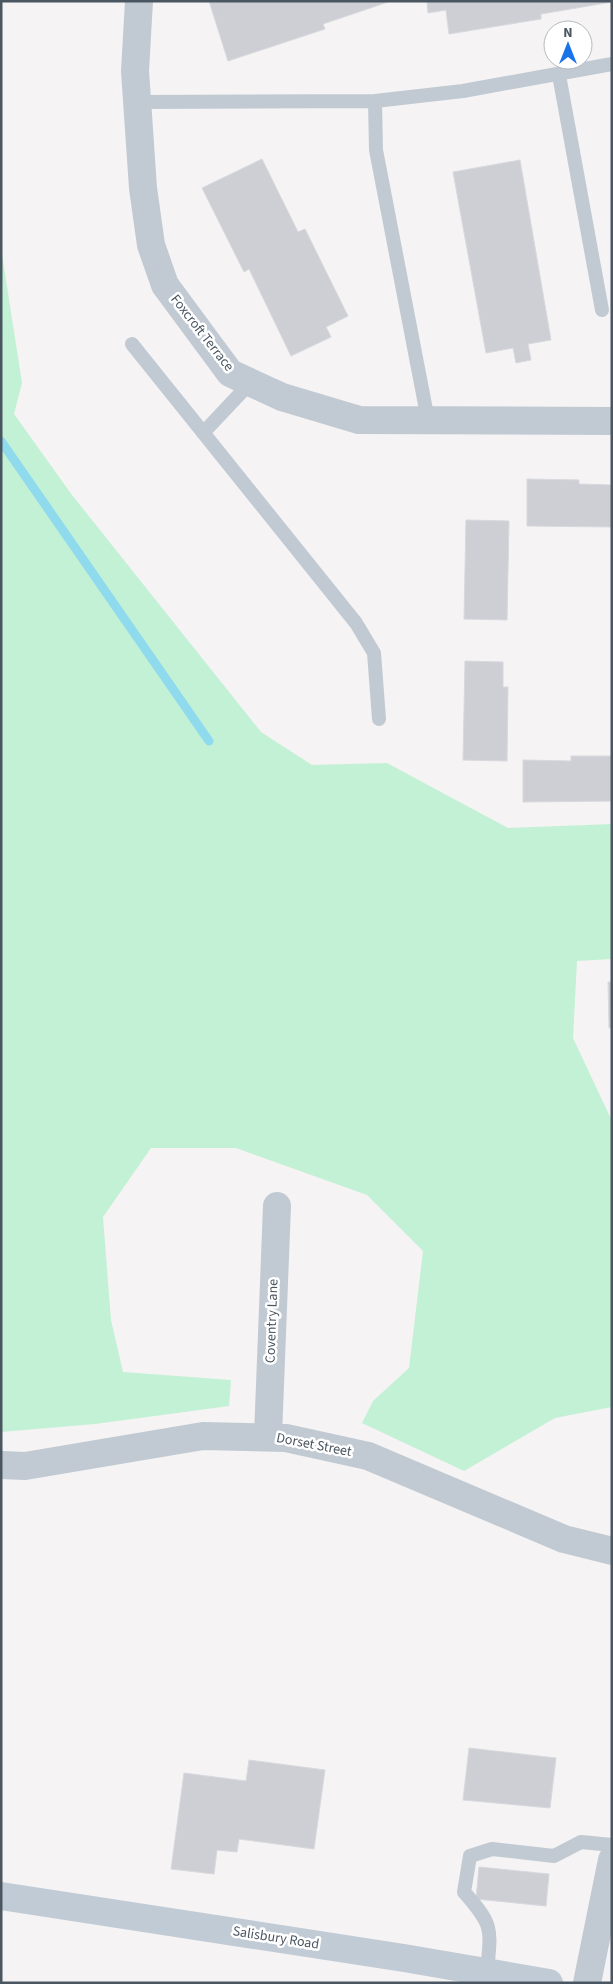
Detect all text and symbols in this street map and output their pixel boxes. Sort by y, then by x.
north arrow [543,20,593,70]
text: N [563,23,573,43]
street label: Foxcroft Terrace [166,290,238,376]
street label: Coventry Lane [261,1278,283,1364]
street label: Dorset Street [275,1428,354,1462]
street label: Salisbury Road [231,1921,321,1955]

